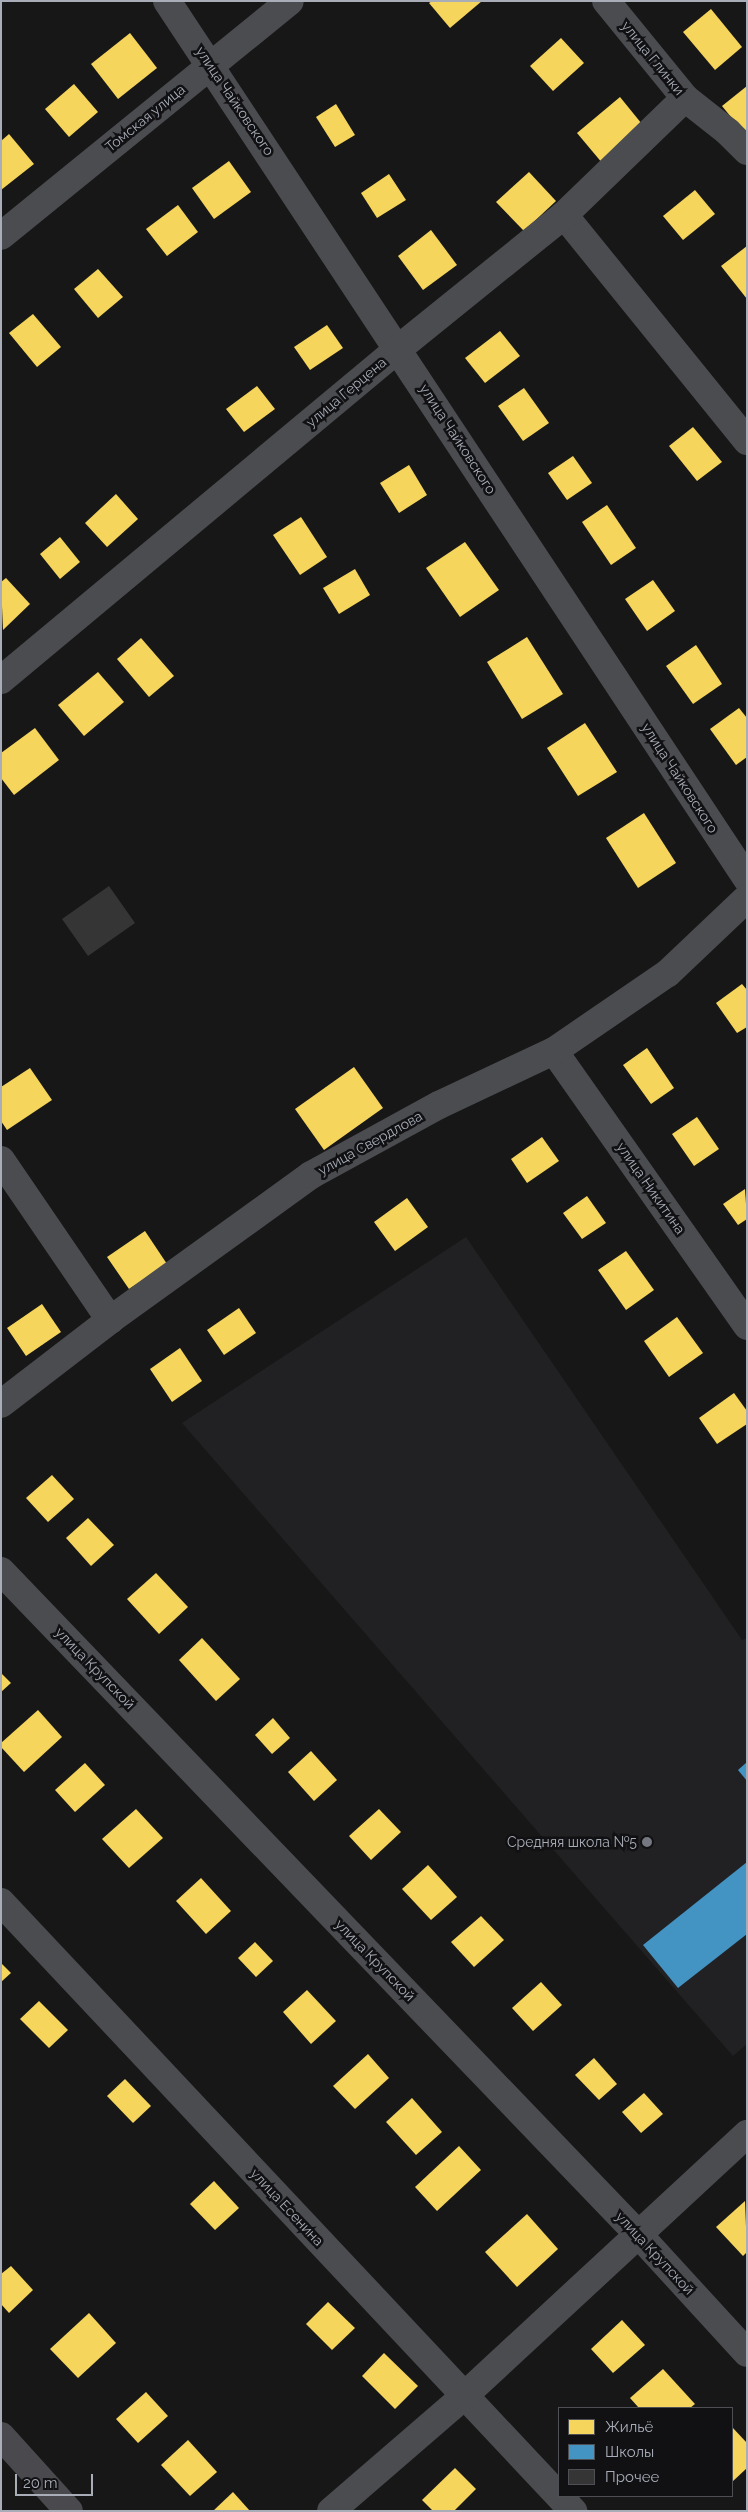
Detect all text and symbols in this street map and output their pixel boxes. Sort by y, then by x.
street label: улица Глинки [618,18,688,98]
street label: улица Чайковского [192,43,278,159]
street label: Томская улица [102,81,188,155]
street label: улица Герцена [303,354,389,430]
street label: улица Чайковского [416,381,500,497]
street label: улица Чайковского [638,720,722,836]
street label: улица Свердлова [315,1107,425,1179]
street label: улица Никитина [613,1139,689,1237]
street label: улица Крупской [52,1624,138,1712]
place label: Средняя школа №5 [507,1834,637,1850]
marker: Средняя школа №5 [641,1836,653,1848]
street label: улица Крупской [332,1916,418,2004]
street label: улица Есенина [247,2165,327,2249]
street label: улица Крупской [612,2208,698,2298]
legend [558,2407,733,2497]
text: Жильё [605,2418,653,2436]
text: Школы [605,2443,654,2461]
scale bar [18,2464,95,2496]
text: Прочее [605,2468,659,2486]
text: 20 m [23,2474,58,2492]

